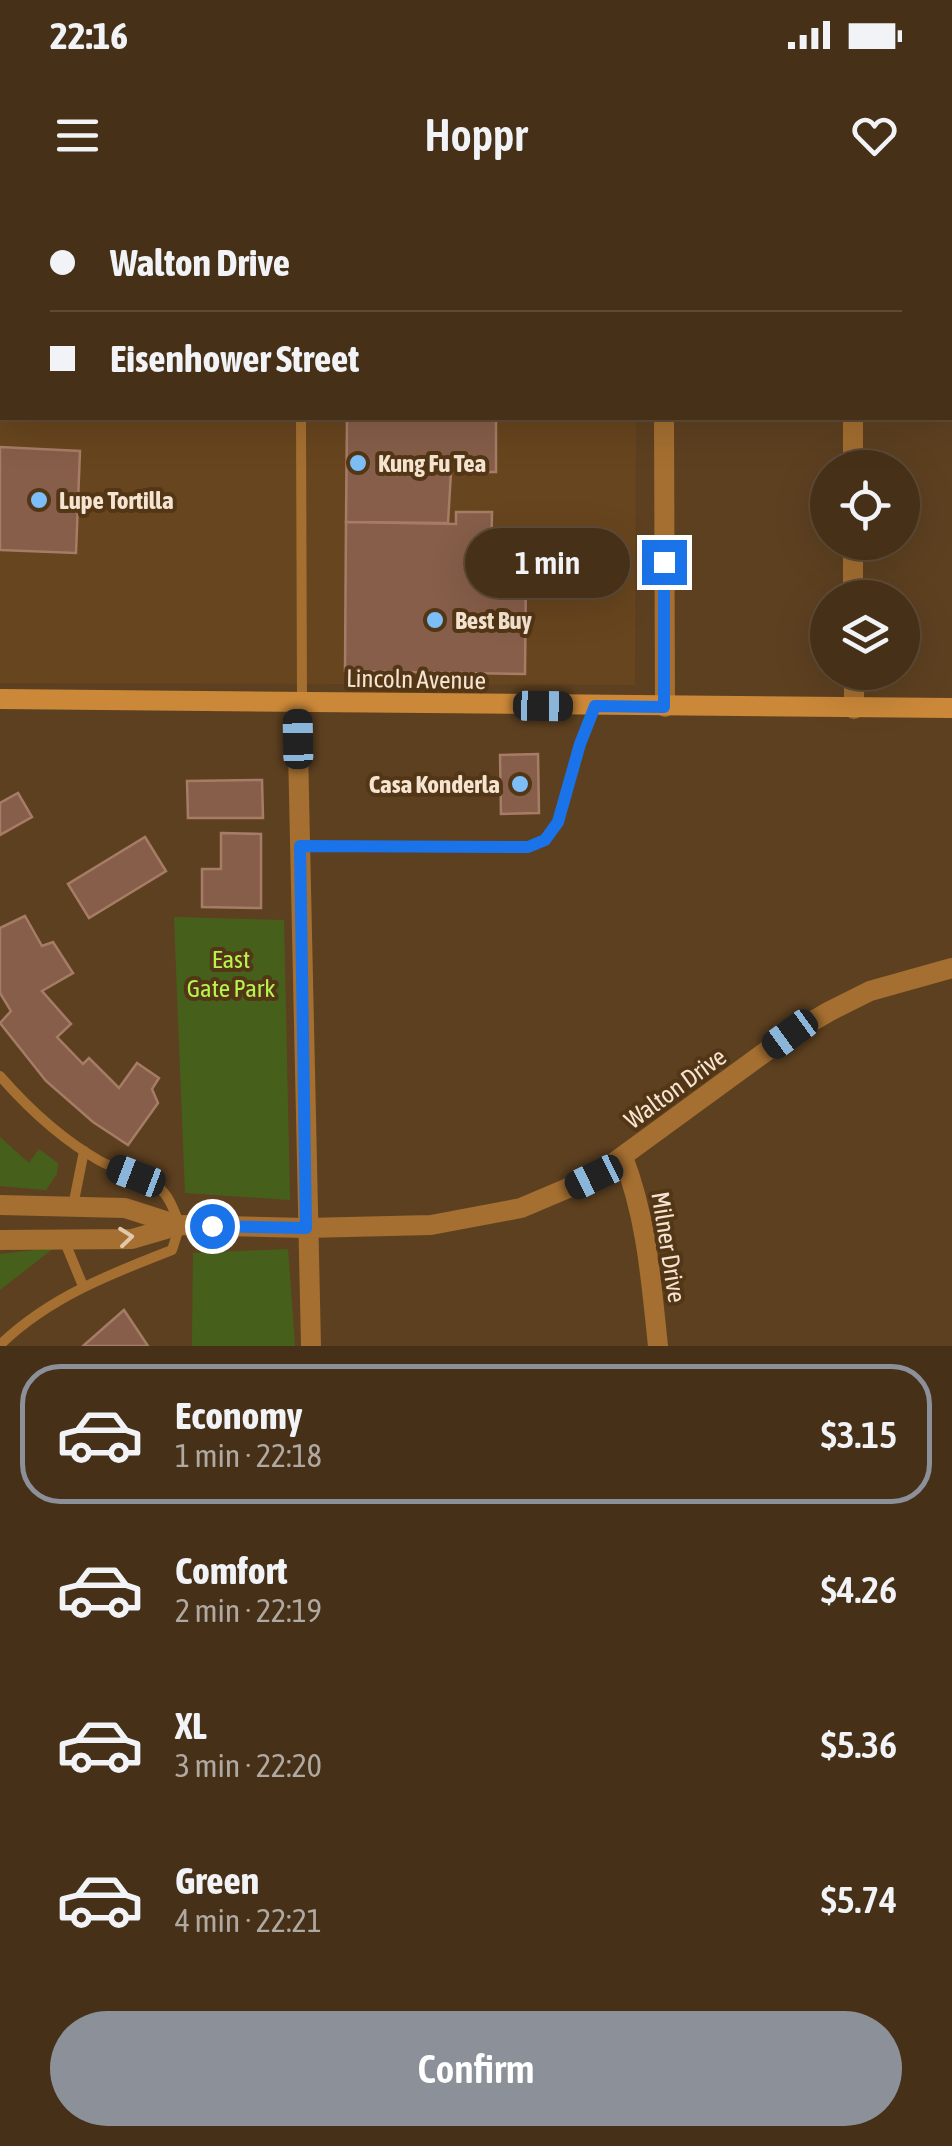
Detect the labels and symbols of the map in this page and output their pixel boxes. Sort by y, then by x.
place label: Kung Fu Tea [378,449,486,477]
marker: Kung Fu Tea [347,452,369,474]
place label: Lupe Tortilla [59,486,174,514]
marker: Lupe Tortilla [28,489,50,511]
callout: 1 min [464,527,629,597]
route end [642,540,687,585]
place label: Best Buy [455,606,533,634]
marker: Best Buy [424,609,446,631]
street label: Lincoln Avenue [346,664,486,694]
car [513,690,573,722]
car [282,709,314,769]
place label: Casa Konderla [369,770,500,798]
marker: Casa Konderla [509,773,531,795]
park label: East Gate Park [187,945,275,1002]
car [757,1004,823,1064]
street label: Walton Drive [619,1042,731,1134]
car [560,1150,628,1204]
car [103,1151,169,1201]
street label: Milner Drive [646,1190,692,1304]
route start [190,1204,235,1249]
one-way arrow [118,1227,134,1249]

